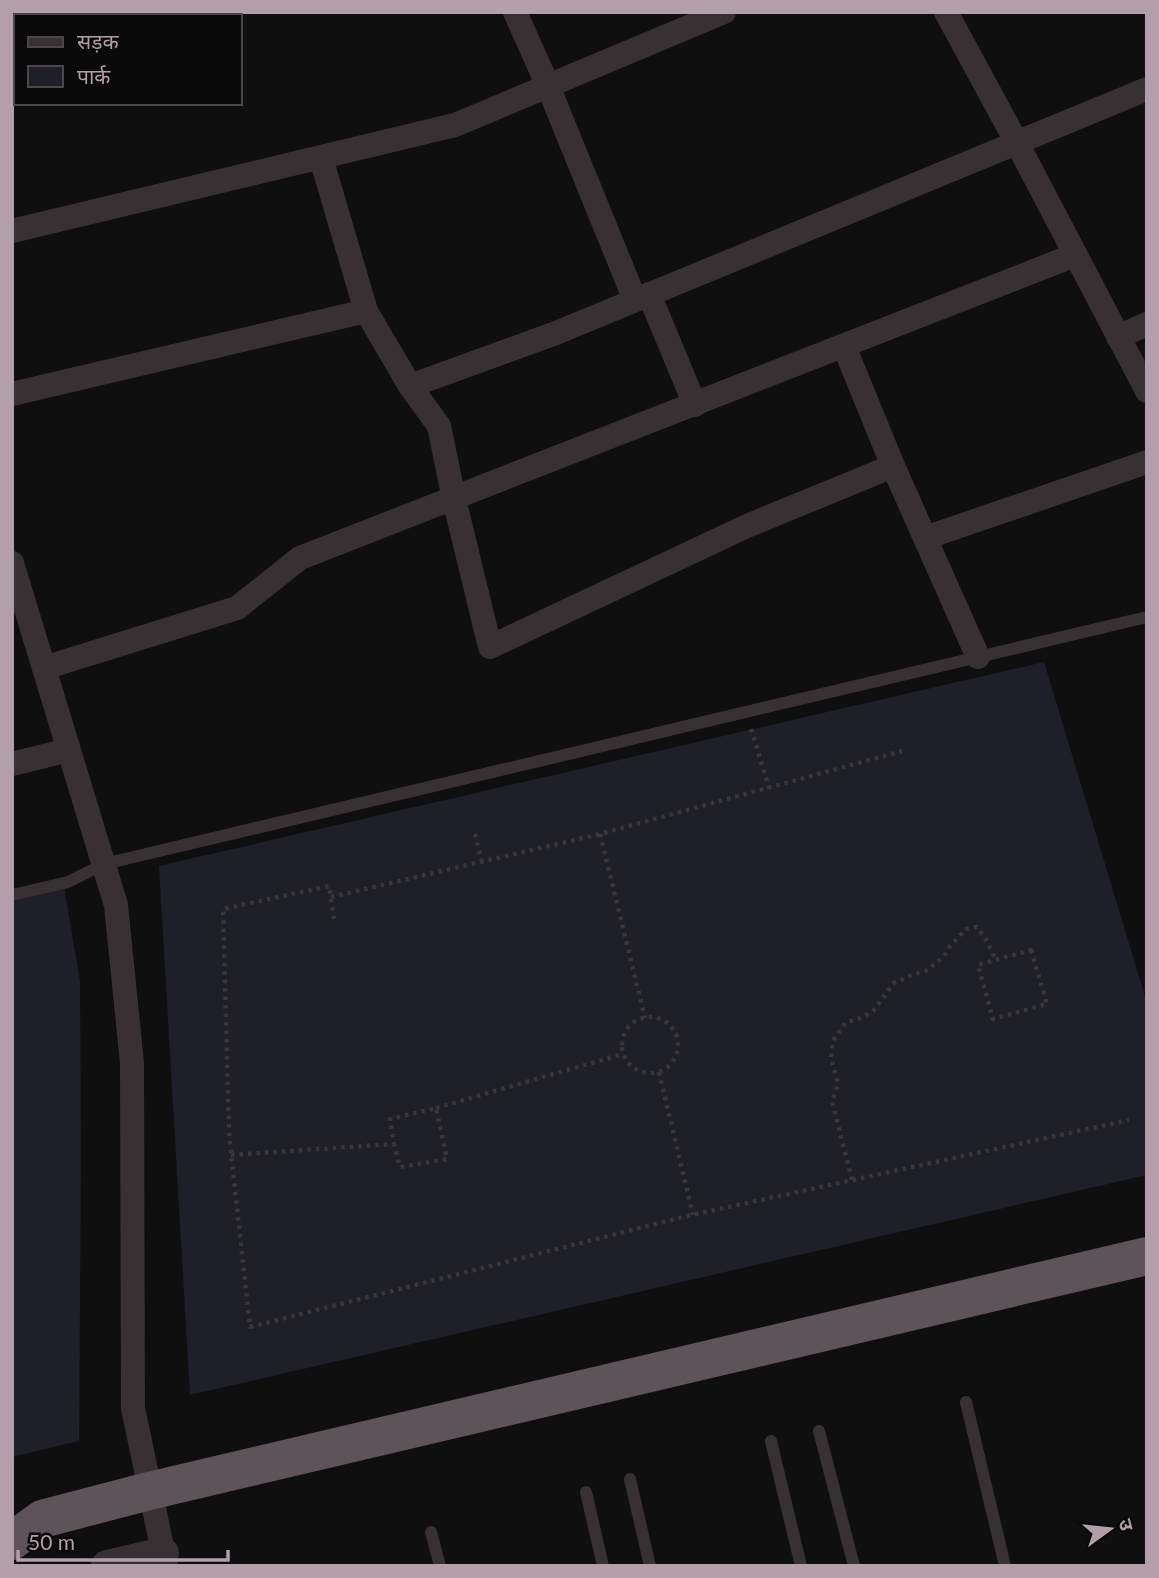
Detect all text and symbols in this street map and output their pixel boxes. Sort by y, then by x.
legend [14,14,242,105]
text: सड़क [77,28,119,53]
text: पार्क [77,63,111,88]
north arrow [1075,1494,1145,1564]
text: उ [1114,1516,1140,1534]
scale bar [18,1518,228,1562]
text: 50 m [28,1529,75,1554]

